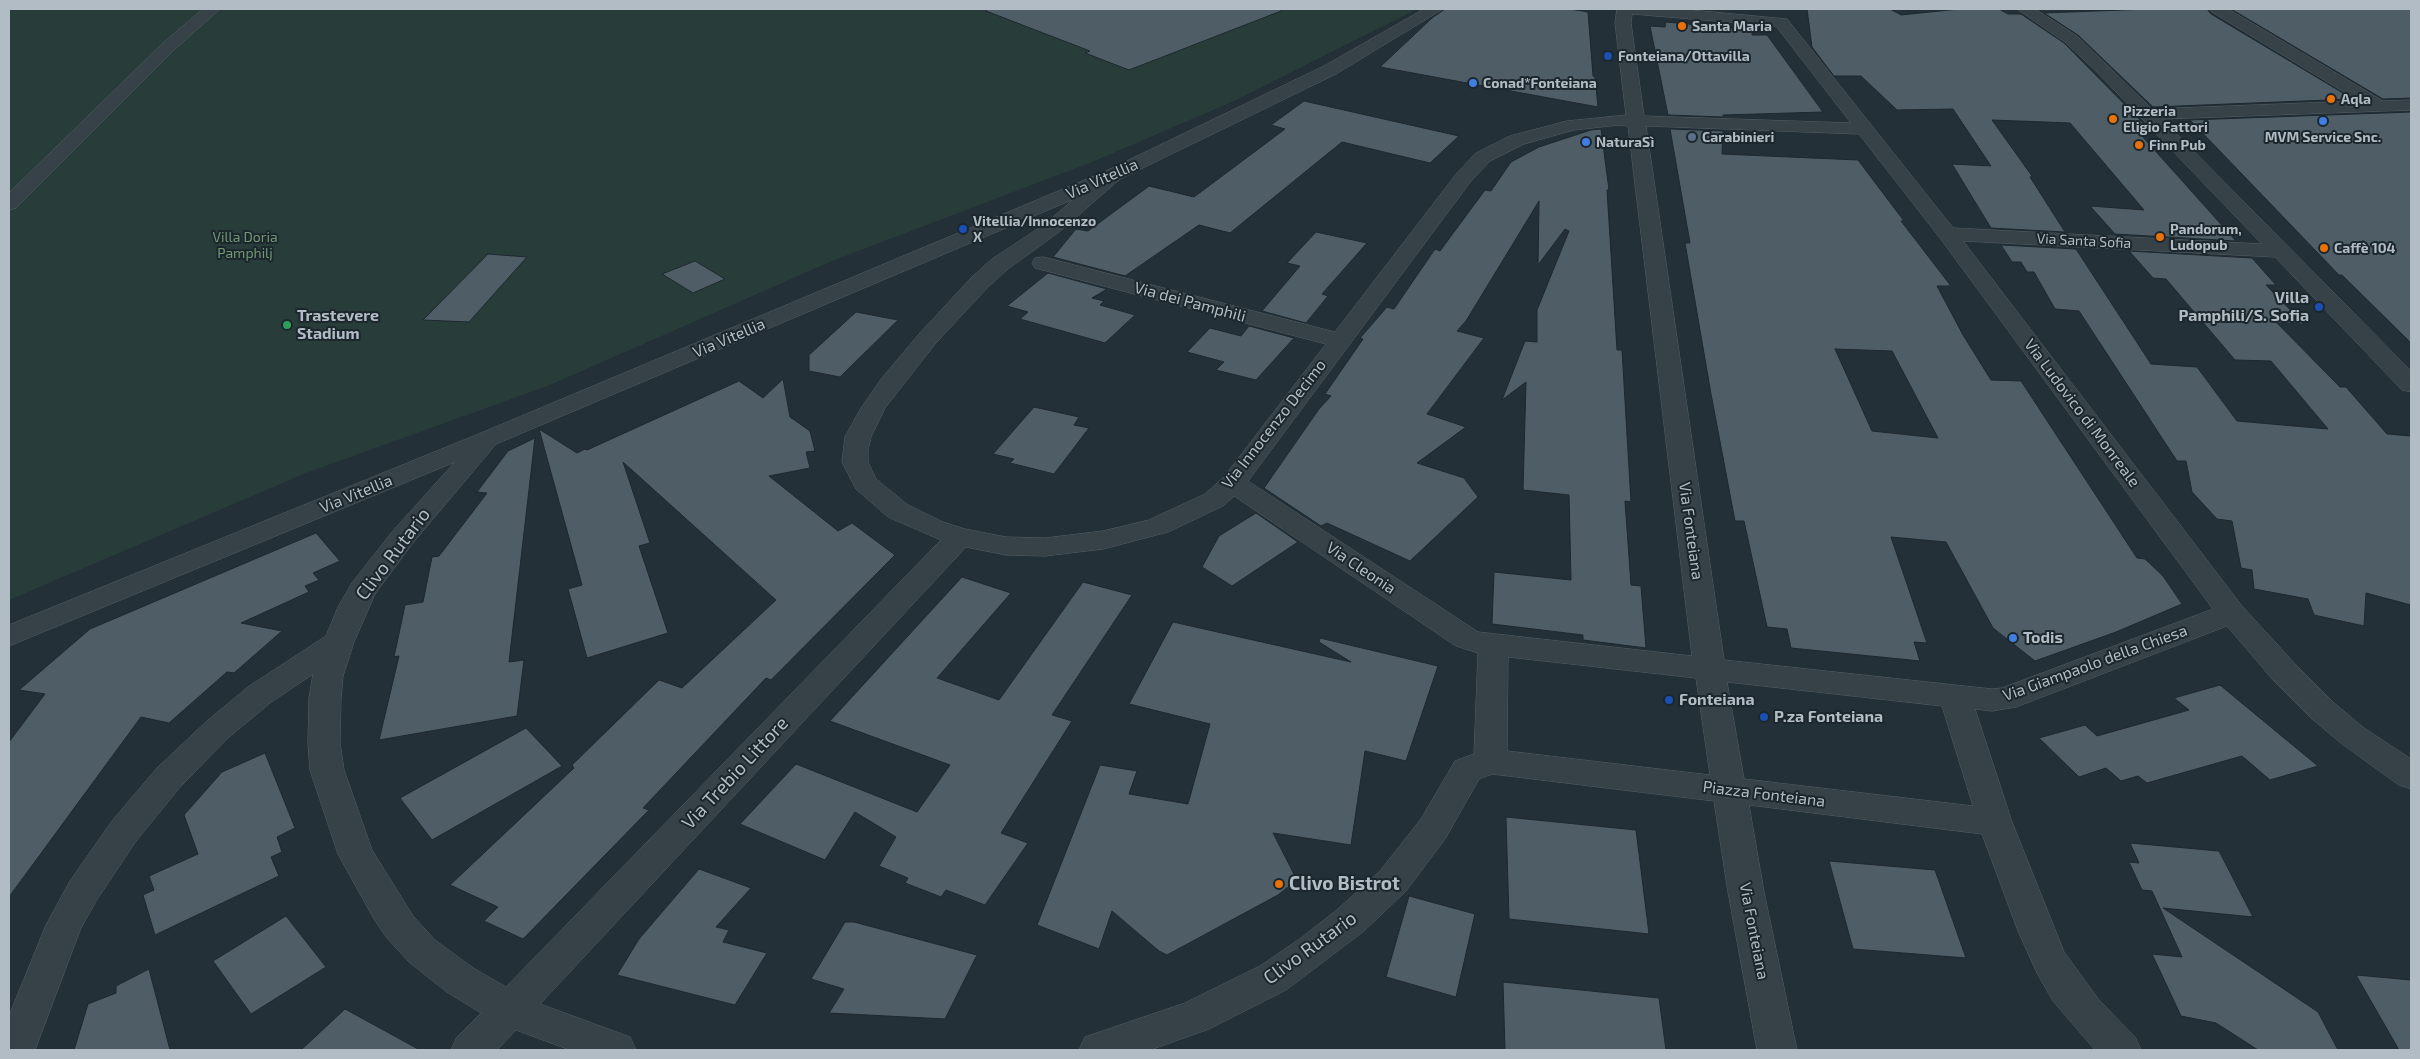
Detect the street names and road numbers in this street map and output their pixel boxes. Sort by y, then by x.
street label: Via Vitellia [1063,155,1141,203]
street label: Via Santa Sofia [2036,230,2132,252]
street label: Via dei Pamphili [1132,278,1248,326]
street label: Via Vitellia [690,314,768,362]
street label: Via Ludovico di Monreale [2020,335,2144,491]
street label: Via Innocenzo Decimo [1218,356,1330,492]
street label: Via Vitellia [317,471,395,517]
street label: Via Fonteiana [1675,481,1707,581]
street label: Clivo Rutario [351,503,435,605]
street label: Via Cleonia [1323,538,1399,598]
street label: Via Giampaolo della Chiesa [2000,621,2190,705]
street label: Via Trebio Littore [677,712,793,834]
street label: Piazza Fonteiana [1702,777,1826,811]
street label: Via Fonteiana [1735,881,1773,981]
street label: Clivo Rutario [1259,907,1361,989]

